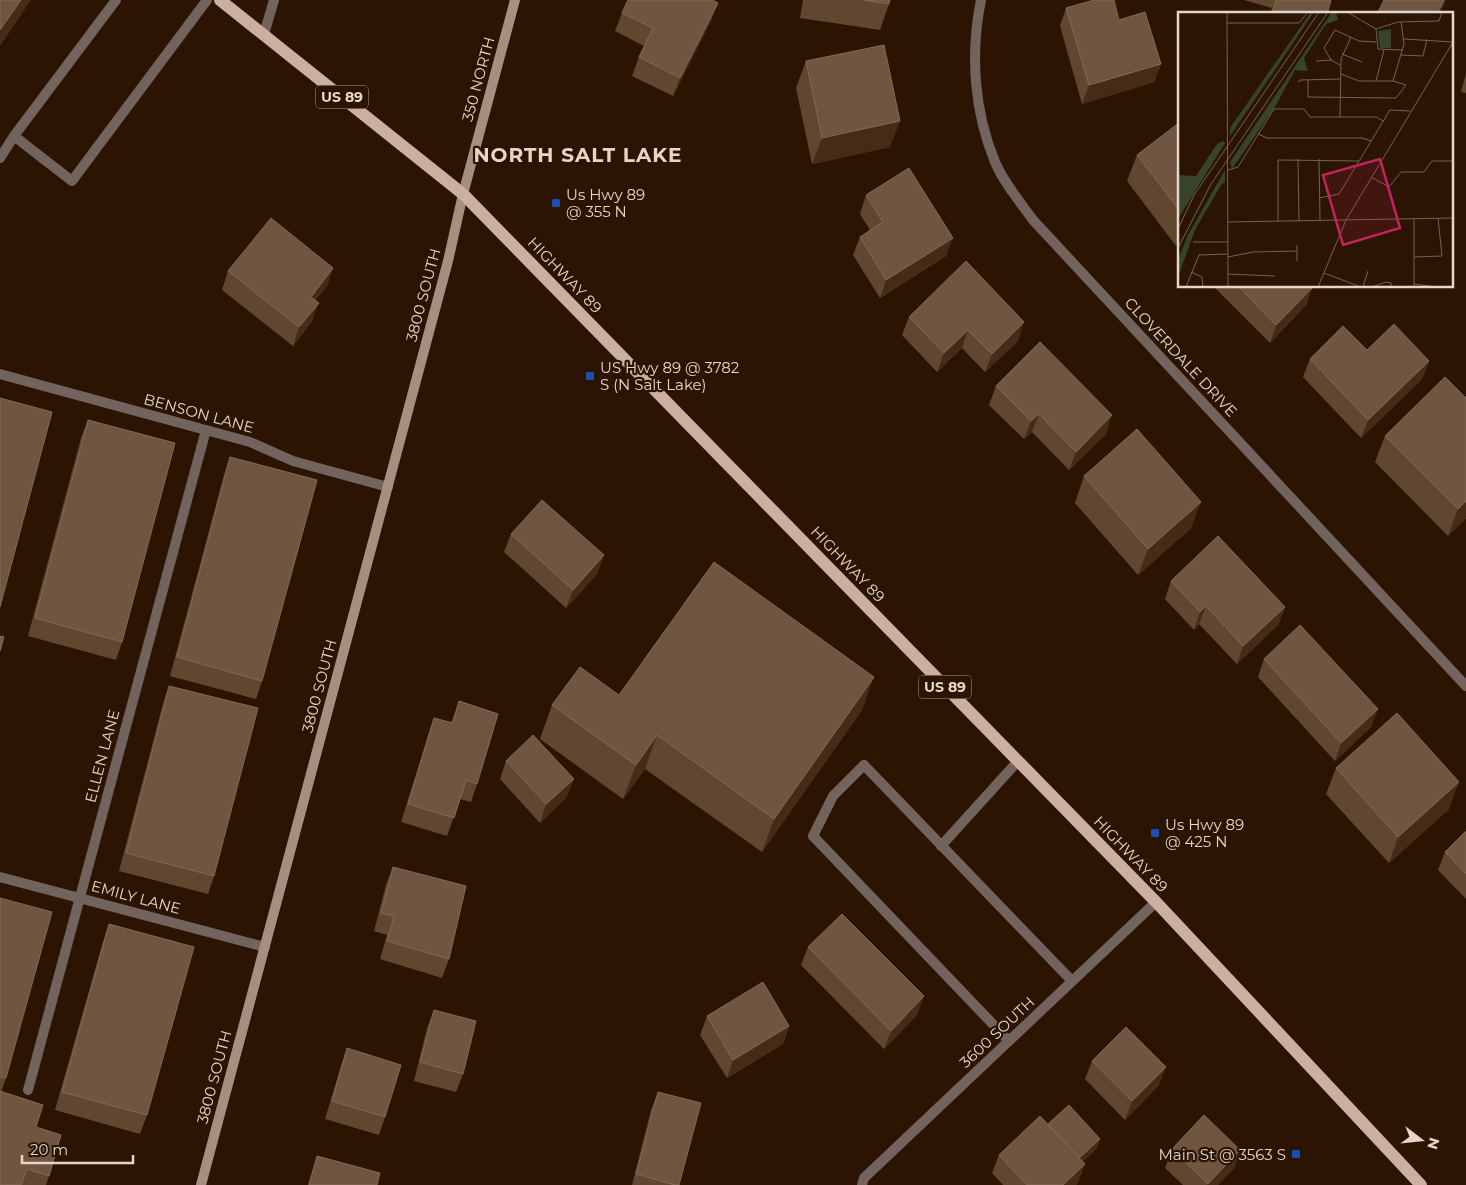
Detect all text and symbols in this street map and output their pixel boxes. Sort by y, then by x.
inset map [1178,12,1454,288]
street label: 350 NORTH [458,35,498,123]
road number: US 89 [316,85,368,108]
district label: NORTH SALT LAKE [473,143,683,167]
place label: Us Hwy 89 @ 355 N [566,185,645,221]
marker: Us Hwy 89 @ 355 N [550,197,562,209]
street label: HIGHWAY 89 [524,233,606,317]
street label: 3800 SOUTH [401,246,445,344]
street label: CLOVERDALE DRIVE [1121,293,1241,421]
place label: US Hwy 89 @ 3782 S (N Salt Lake) [600,358,739,394]
marker: US Hwy 89 @ 3782 S (N Salt Lake) [584,370,596,382]
street label: BENSON LANE [142,389,256,437]
street label: HIGHWAY 89 [807,522,889,606]
street label: 3800 SOUTH [297,637,341,735]
road number: US 89 [919,676,971,699]
street label: ELLEN LANE [80,707,124,805]
street label: HIGHWAY 89 [1090,812,1172,896]
place label: Us Hwy 89 @ 425 N [1165,815,1244,851]
marker: Us Hwy 89 @ 425 N [1149,827,1161,839]
street label: EMILY LANE [89,876,183,918]
street label: 3600 SOUTH [956,992,1038,1072]
street label: 3800 SOUTH [192,1028,236,1126]
north arrow [1396,1115,1446,1165]
scale bar [22,1132,134,1164]
text: N [1423,1136,1444,1152]
text: 20 m [30,1140,68,1159]
place label: Main St @ 3563 S [1158,1145,1286,1164]
marker: Main St @ 3563 S [1290,1148,1302,1160]

